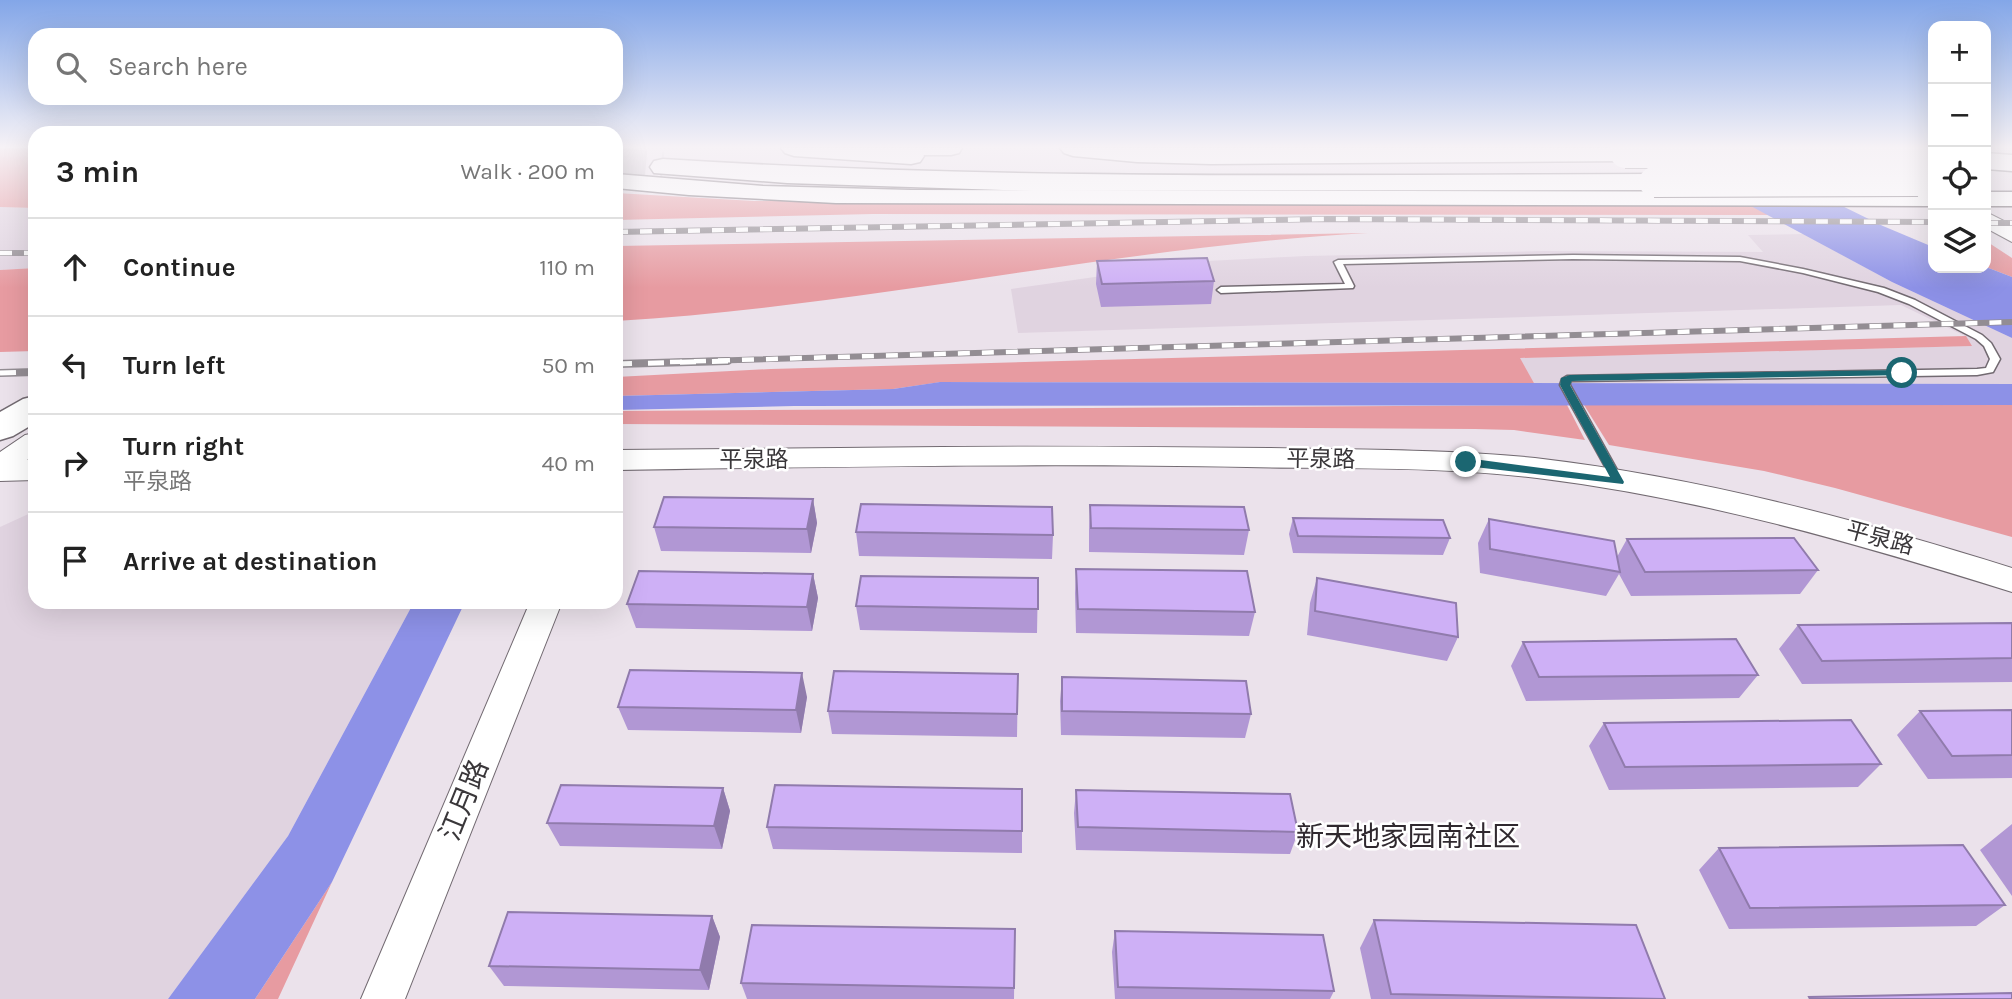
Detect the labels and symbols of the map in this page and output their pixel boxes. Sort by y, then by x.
route start [1886,357,1917,388]
street label: 平泉路 [1286,445,1356,473]
street label: 平泉路 [720,446,789,473]
route end [1450,446,1481,477]
street label: 平泉路 [1843,516,1917,560]
street label: 江月路 [433,755,495,845]
district label: 新天地家园南社区 [1296,820,1520,853]

